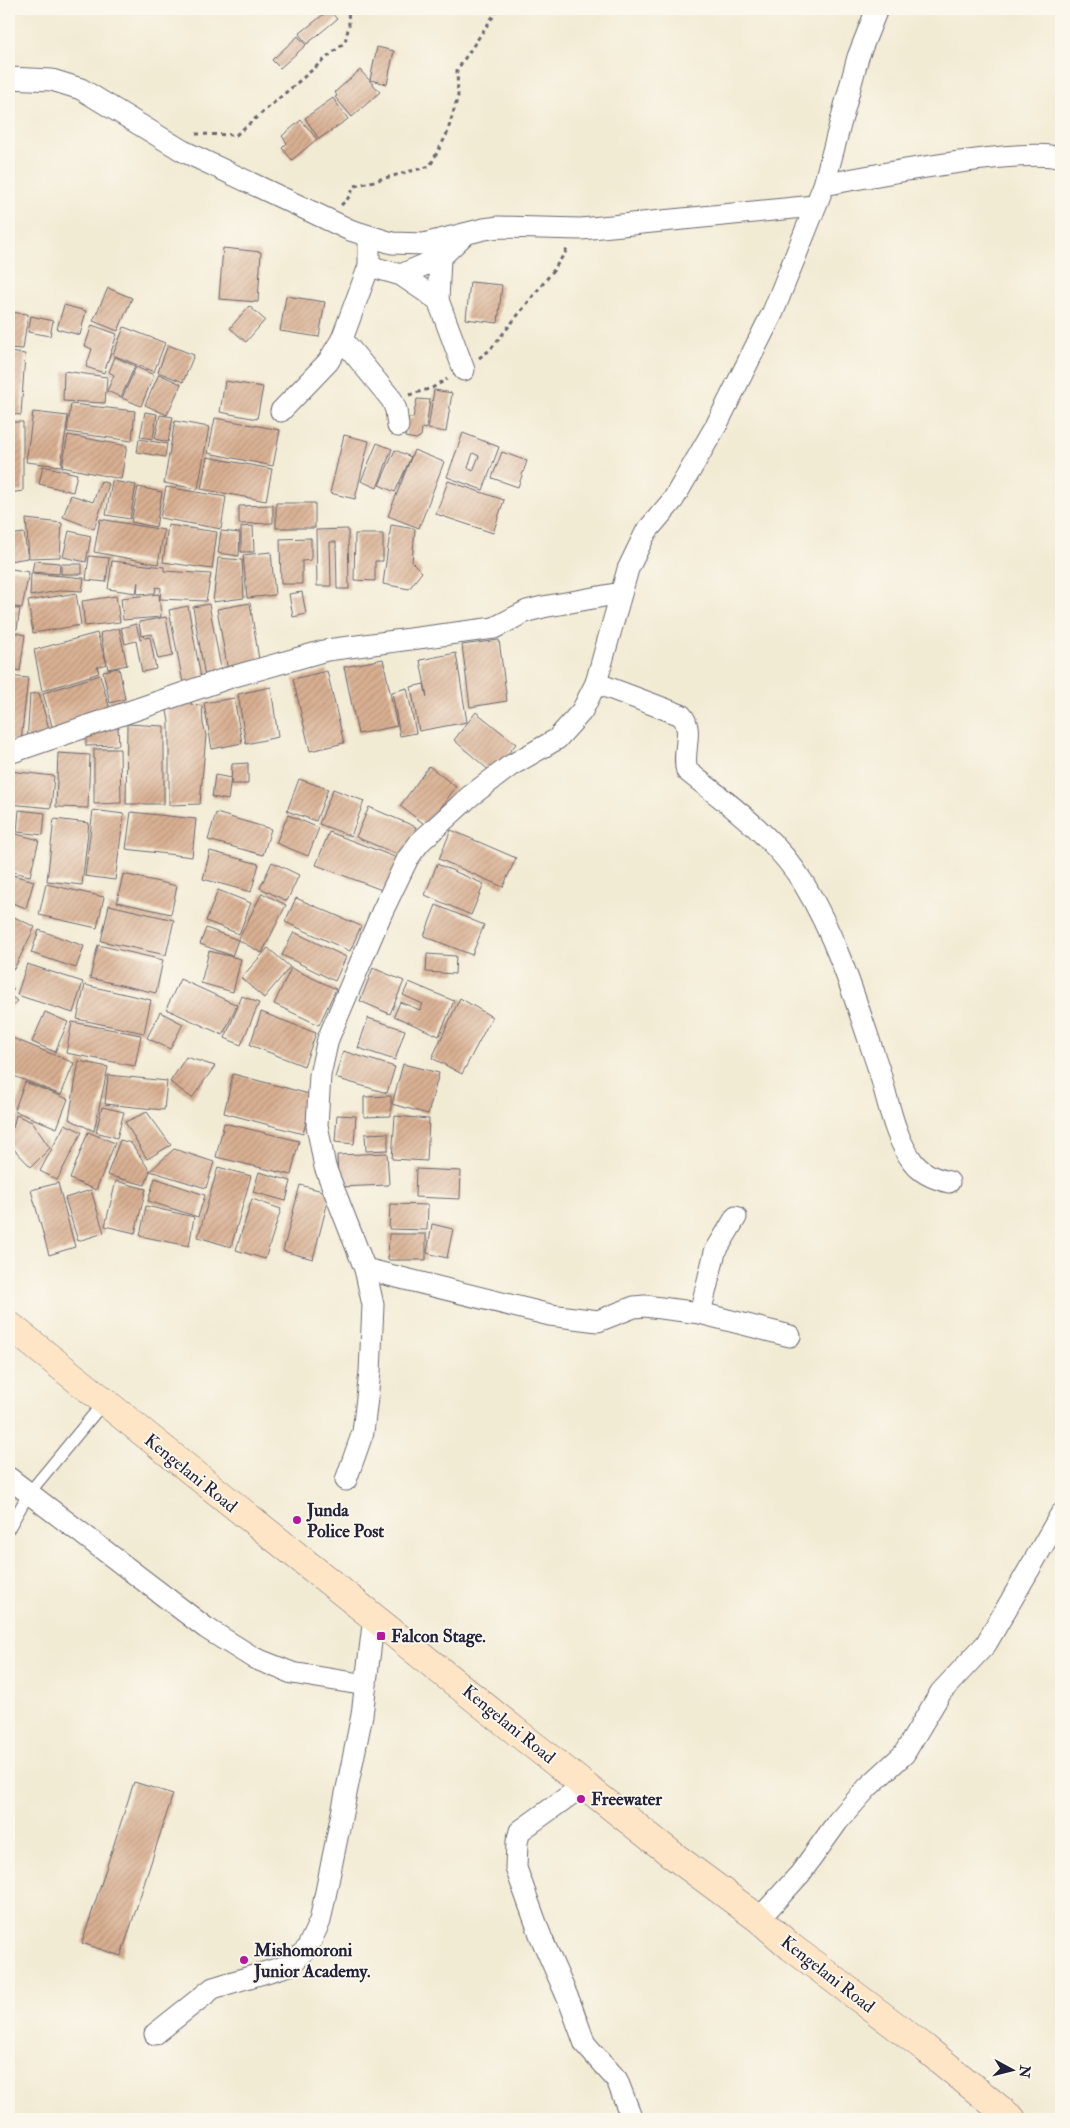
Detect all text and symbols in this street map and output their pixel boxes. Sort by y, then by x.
street label: Kengelani Road [140,1429,242,1518]
place label: Junda Police Post [306,1499,384,1543]
marker: Junda Police Post [291,1514,303,1526]
place label: Falcon Stage. [391,1625,486,1648]
marker: Falcon Stage. [375,1630,387,1642]
street label: Kengelani Road [458,1680,560,1769]
place label: Freewater [591,1788,662,1811]
marker: Freewater [575,1793,587,1805]
street label: Kengelani Road [776,1931,879,2018]
place label: Mishomoroni Junior Academy. [253,1939,371,1983]
marker: Mishomoroni Junior Academy. [238,1954,250,1966]
north arrow [988,2046,1038,2096]
text: N [1015,2063,1034,2079]

